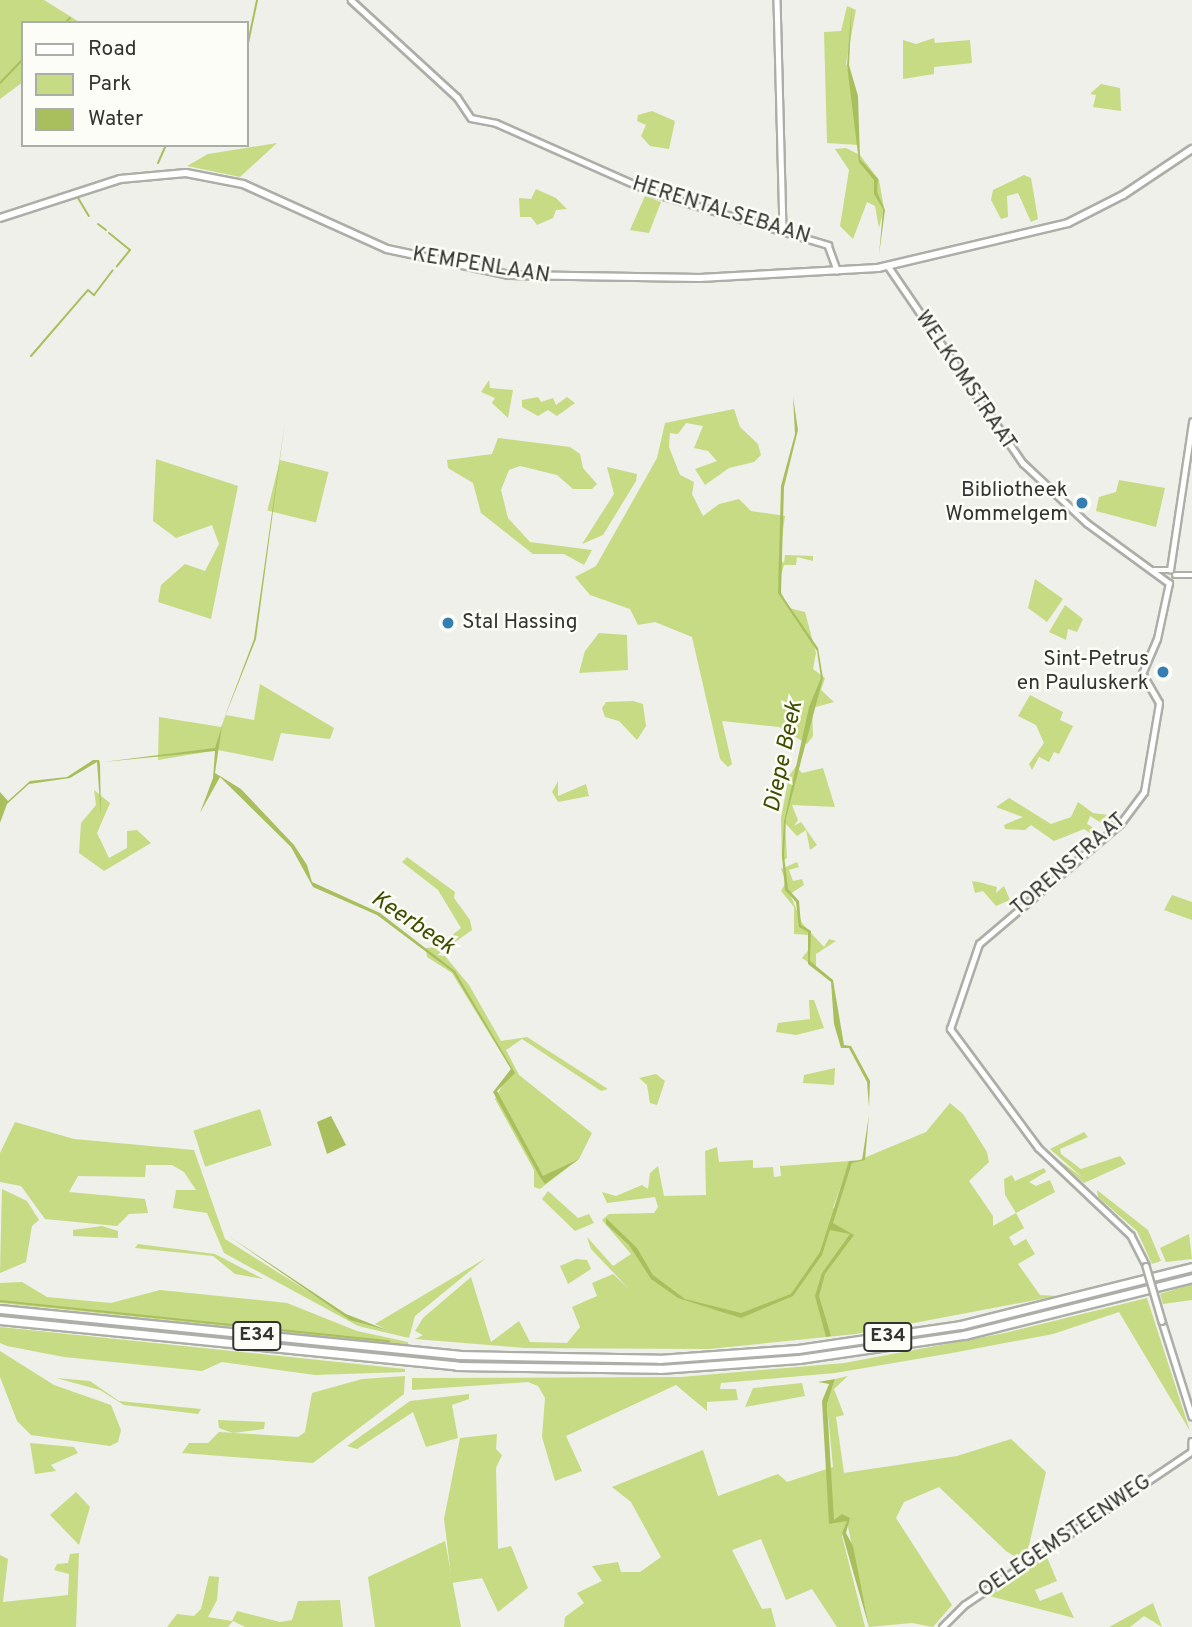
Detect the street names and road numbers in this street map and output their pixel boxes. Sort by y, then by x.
street label: HERENTALSEBAAN [629,172,813,250]
street label: KEMPENLAAN [410,243,552,289]
street label: WELKOMSTRAAT [909,306,1021,456]
street label: TORENSTRAAT [1006,808,1132,922]
road number: E34 [231,1320,283,1352]
road number: E34 [862,1322,914,1352]
street label: OELEGEMSTEENWEG [974,1470,1156,1604]

